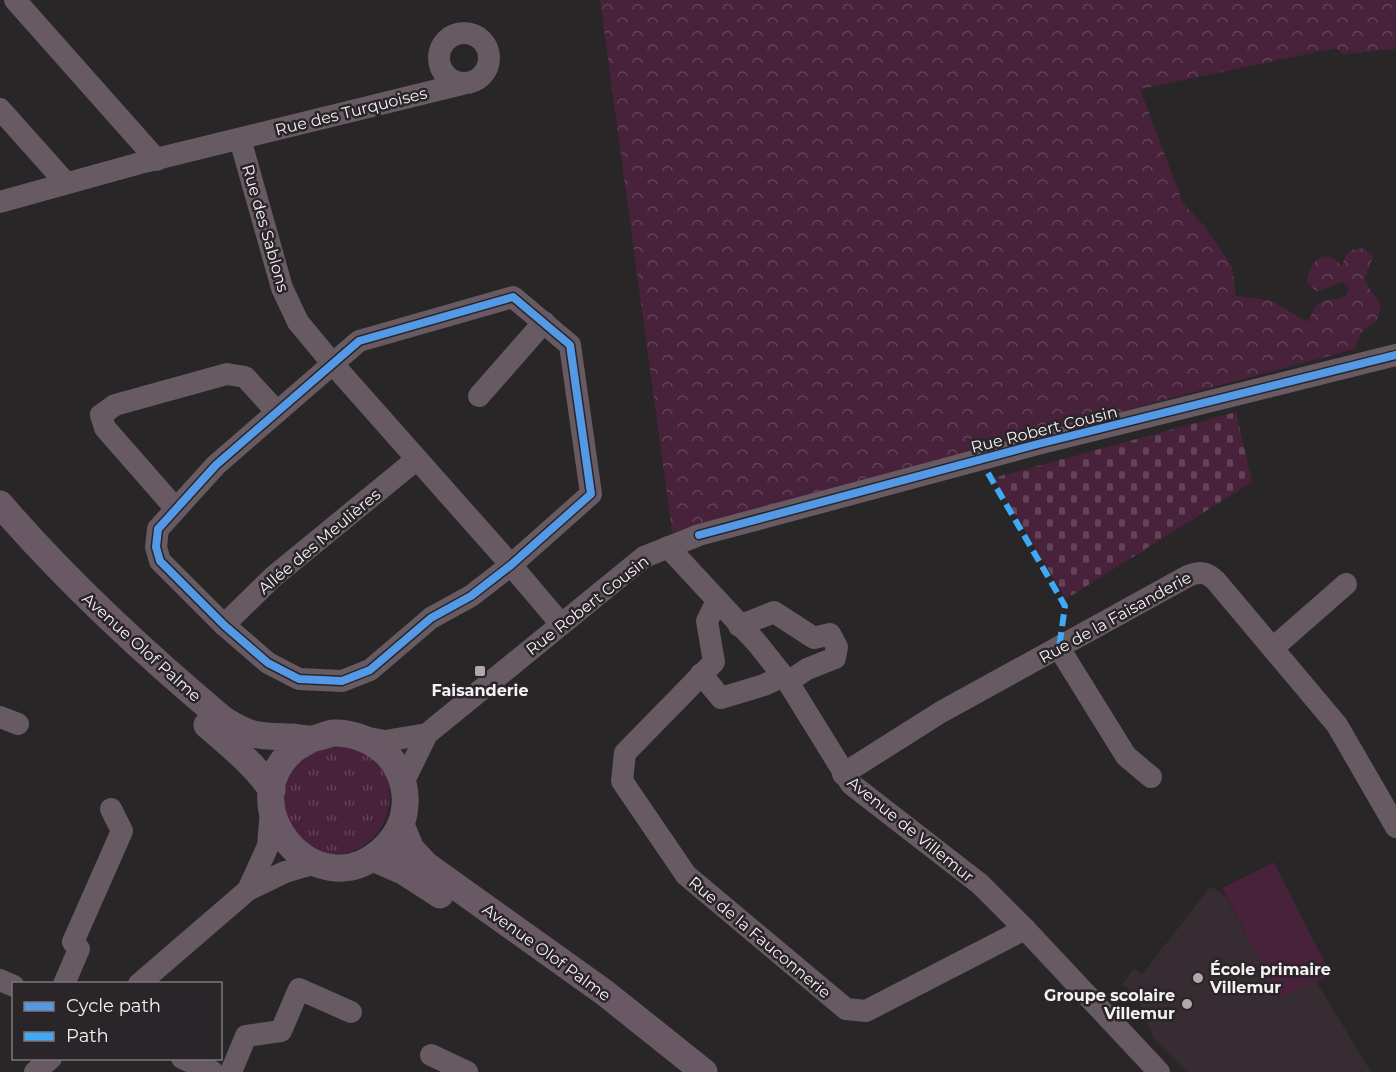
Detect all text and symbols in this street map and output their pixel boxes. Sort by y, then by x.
street label: Rue des Turquoises [273,83,429,140]
street label: Rue des Sablons [238,162,293,294]
street label: Rue Robert Cousin [969,402,1119,457]
street label: Allée des Meulières [254,485,384,598]
street label: Rue Robert Cousin [522,552,652,659]
street label: Rue de la Faisanderie [1036,568,1195,667]
street label: Avenue Olof Palme [78,589,205,706]
marker: Faisanderie [473,664,487,678]
place label: Faisanderie [431,681,529,700]
street label: Avenue de Villemur [844,773,978,886]
street label: Rue de la Fauconnerie [685,872,834,1002]
street label: Avenue Olof Palme [479,900,614,1005]
place label: École primaire Villemur [1209,960,1331,997]
marker: École primaire Villemur [1191,971,1205,985]
legend [12,982,222,1060]
place label: Groupe scolaire Villemur [1044,986,1175,1023]
text: Cycle path [66,995,161,1017]
marker: Groupe scolaire Villemur [1180,997,1194,1011]
text: Path [66,1025,109,1047]

